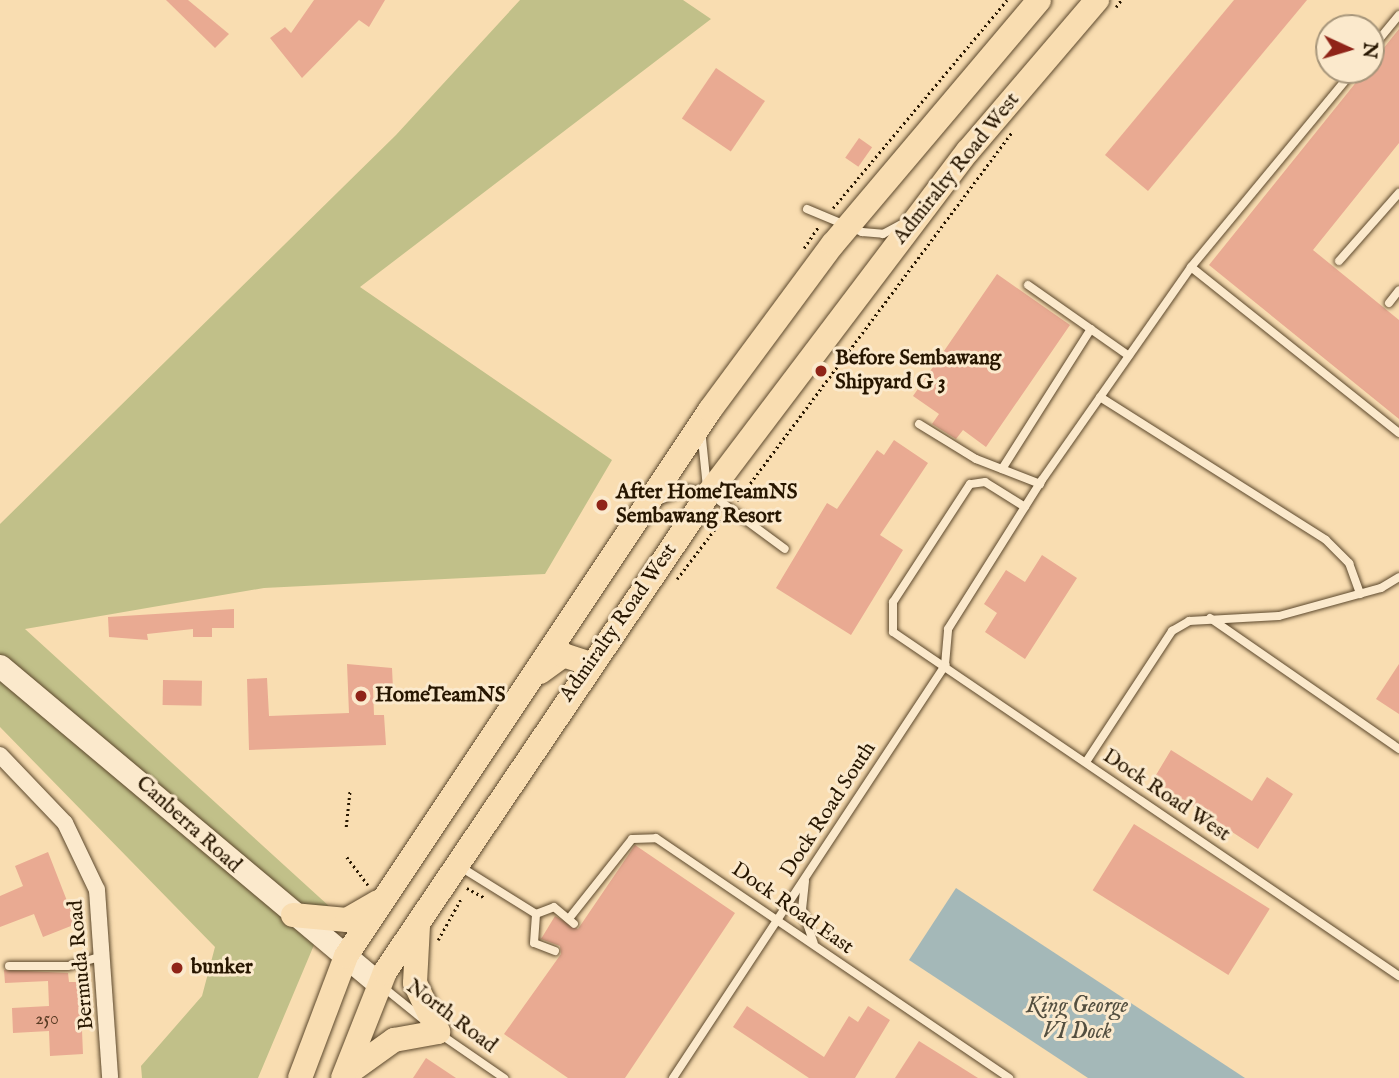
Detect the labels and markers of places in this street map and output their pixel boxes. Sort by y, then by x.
place label: Before Sembawang Shipyard G 3 [835,346,1001,396]
marker: Before Sembawang Shipyard G 3 [813,363,829,379]
place label: After HomeTeamNS Sembawang Resort [616,480,797,530]
marker: After HomeTeamNS Sembawang Resort [594,497,610,513]
place label: HomeTeamNS [375,683,505,709]
marker: HomeTeamNS [353,688,369,704]
place label: bunker [191,955,253,981]
marker: bunker [169,960,185,976]

